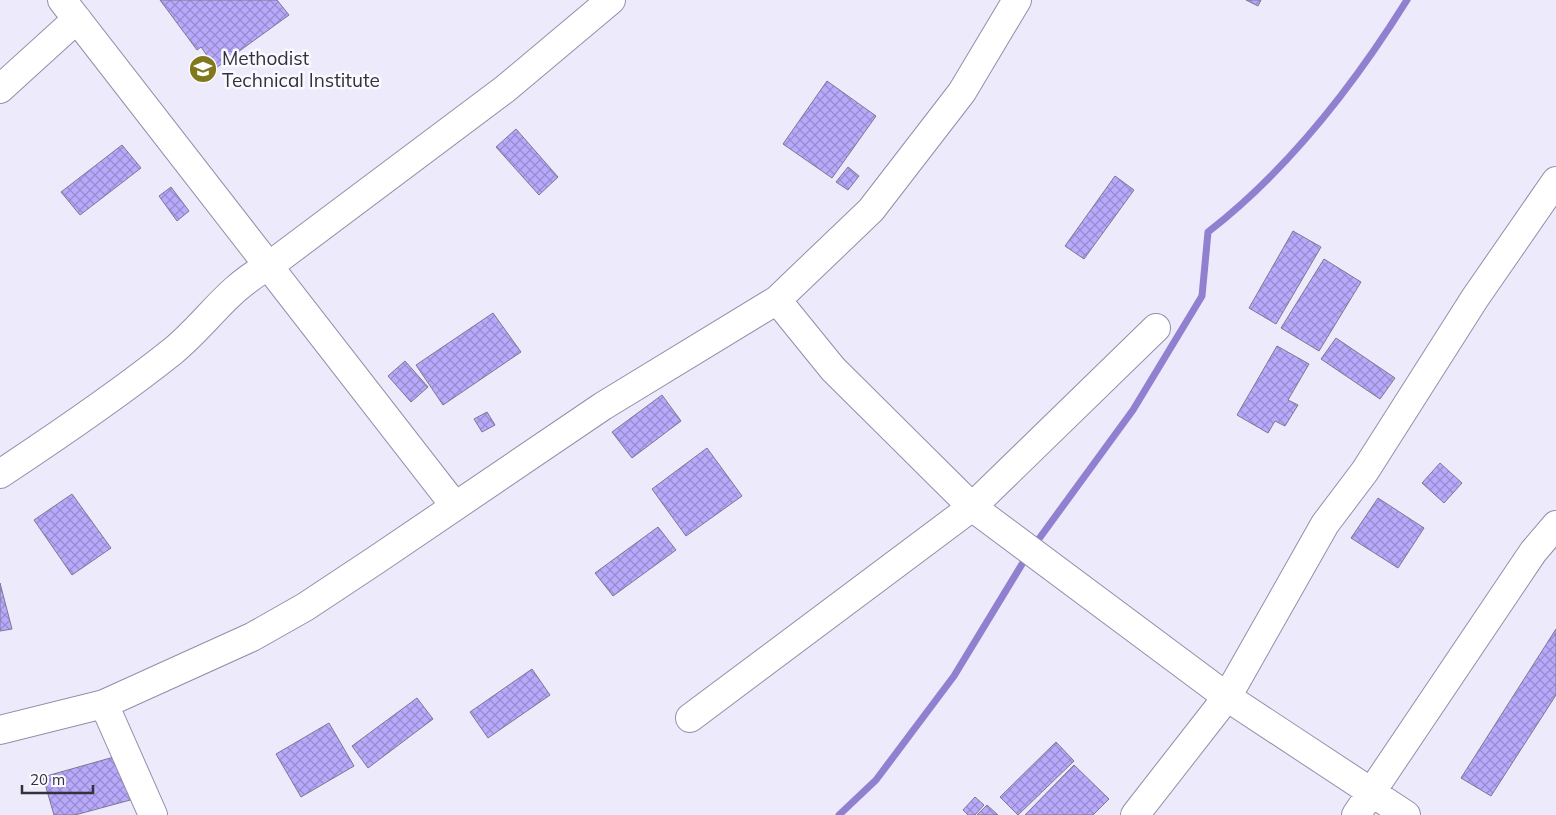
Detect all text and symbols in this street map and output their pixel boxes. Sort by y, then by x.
place label: Methodist Technical Institute [222,46,380,92]
school or university icon: Methodist Technical Institute [188,54,218,84]
scale bar [22,762,94,794]
text: 20 m [30,770,65,789]

